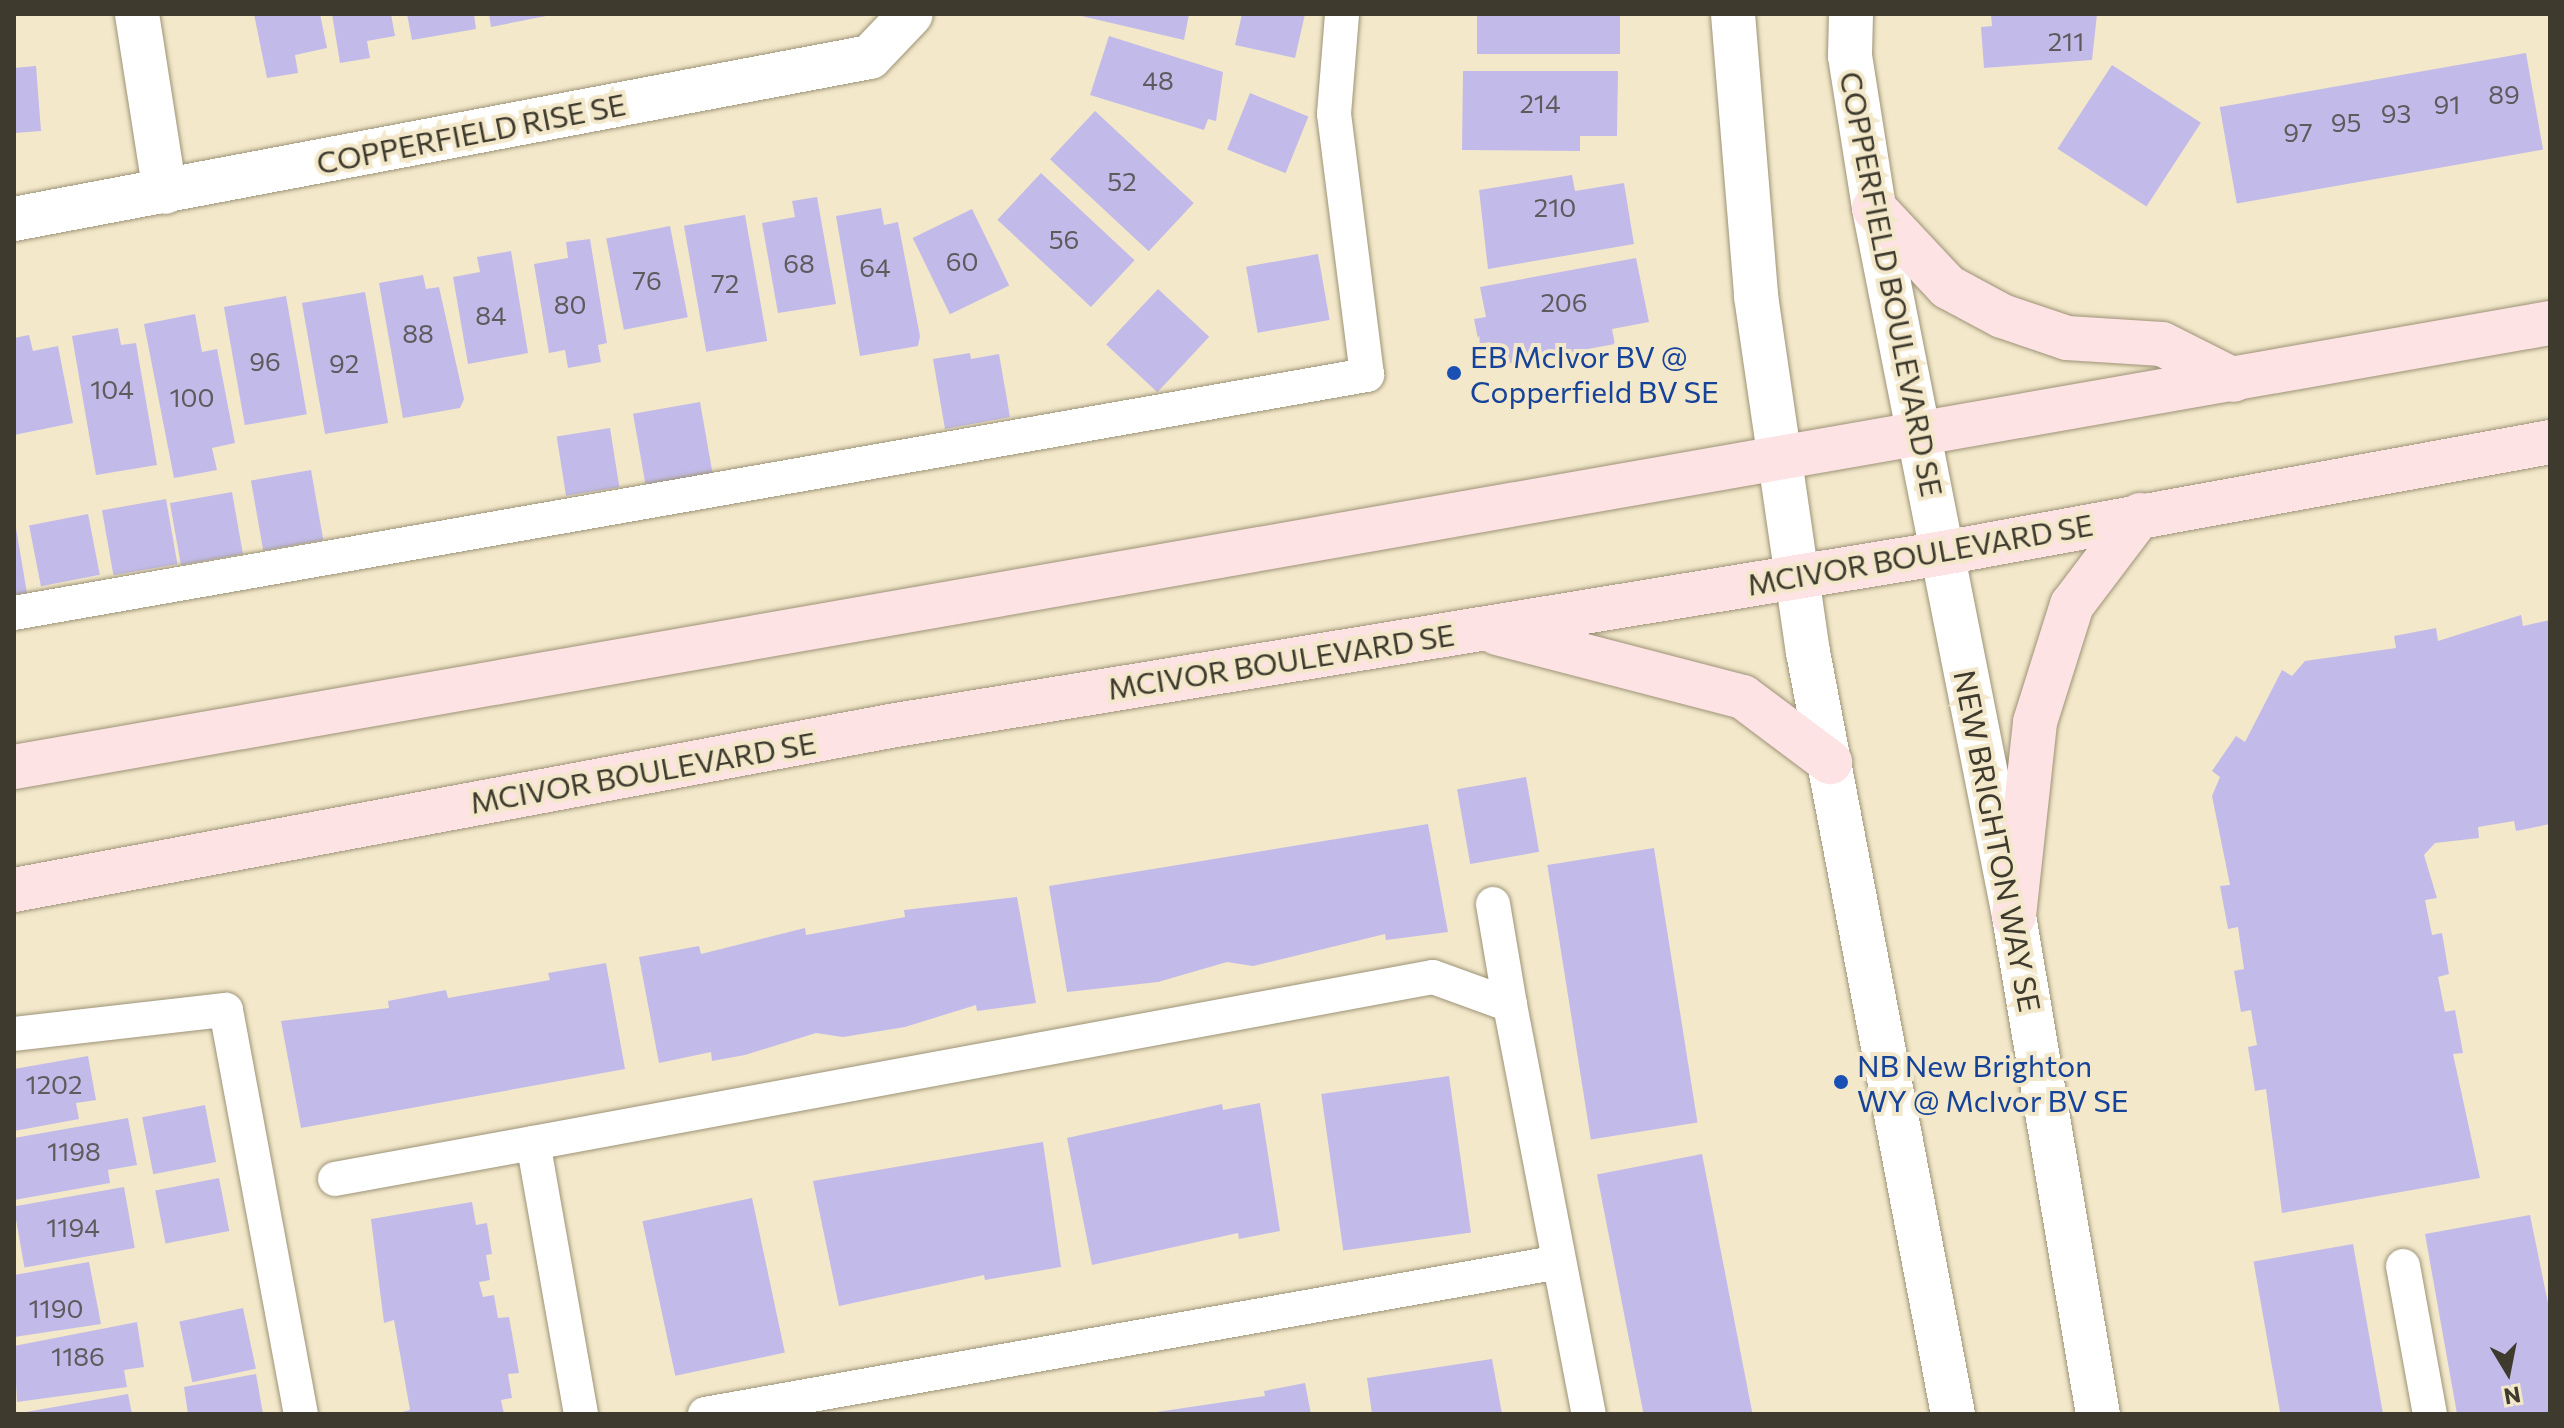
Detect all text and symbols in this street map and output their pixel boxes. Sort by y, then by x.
house number: 211 [2048,25,2084,57]
house number: 48 [1142,64,1174,96]
street label: COPPERFIELD BOULEVARD SE [1833,68,1951,500]
house number: 89 [2488,78,2520,110]
street label: COPPERFIELD RISE SE [313,85,629,181]
house number: 214 [1519,87,1561,119]
house number: 91 [2434,88,2460,120]
house number: 93 [2381,97,2411,129]
house number: 95 [2331,106,2361,138]
house number: 97 [2283,116,2313,148]
house number: 52 [1107,165,1137,197]
house number: 210 [1534,191,1576,223]
house number: 56 [1049,223,1079,255]
house number: 60 [946,245,978,277]
house number: 68 [783,247,815,279]
house number: 64 [859,251,891,283]
house number: 76 [632,264,662,296]
house number: 72 [711,267,739,299]
house number: 206 [1540,286,1588,318]
house number: 80 [554,288,586,320]
house number: 84 [475,299,507,331]
house number: 88 [402,317,434,349]
place label: EB McIvor BV @ Copperfield BV SE [1470,338,1719,408]
house number: 96 [249,345,281,377]
house number: 92 [329,347,359,379]
marker: EB McIvor BV @ Copperfield BV SE [1445,364,1463,382]
house number: 104 [90,373,134,405]
house number: 100 [169,381,215,413]
street label: MCIVOR BOULEVARD SE [1744,506,2096,602]
street label: MCIVOR BOULEVARD SE [1105,616,1457,706]
street label: NEW BRIGHTON WAY SE [1947,667,2049,1015]
street label: MCIVOR BOULEVARD SE [467,724,819,820]
place label: NB New Brighton WY @ McIvor BV SE [1857,1047,2129,1118]
house number: 1202 [26,1068,82,1100]
marker: NB New Brighton WY @ McIvor BV SE [1832,1073,1850,1091]
house number: 1198 [47,1135,101,1167]
house number: 1194 [46,1211,100,1243]
house number: 1190 [29,1292,83,1324]
north arrow [2468,1332,2548,1412]
house number: 1186 [51,1340,105,1372]
text: N [2502,1381,2523,1411]

